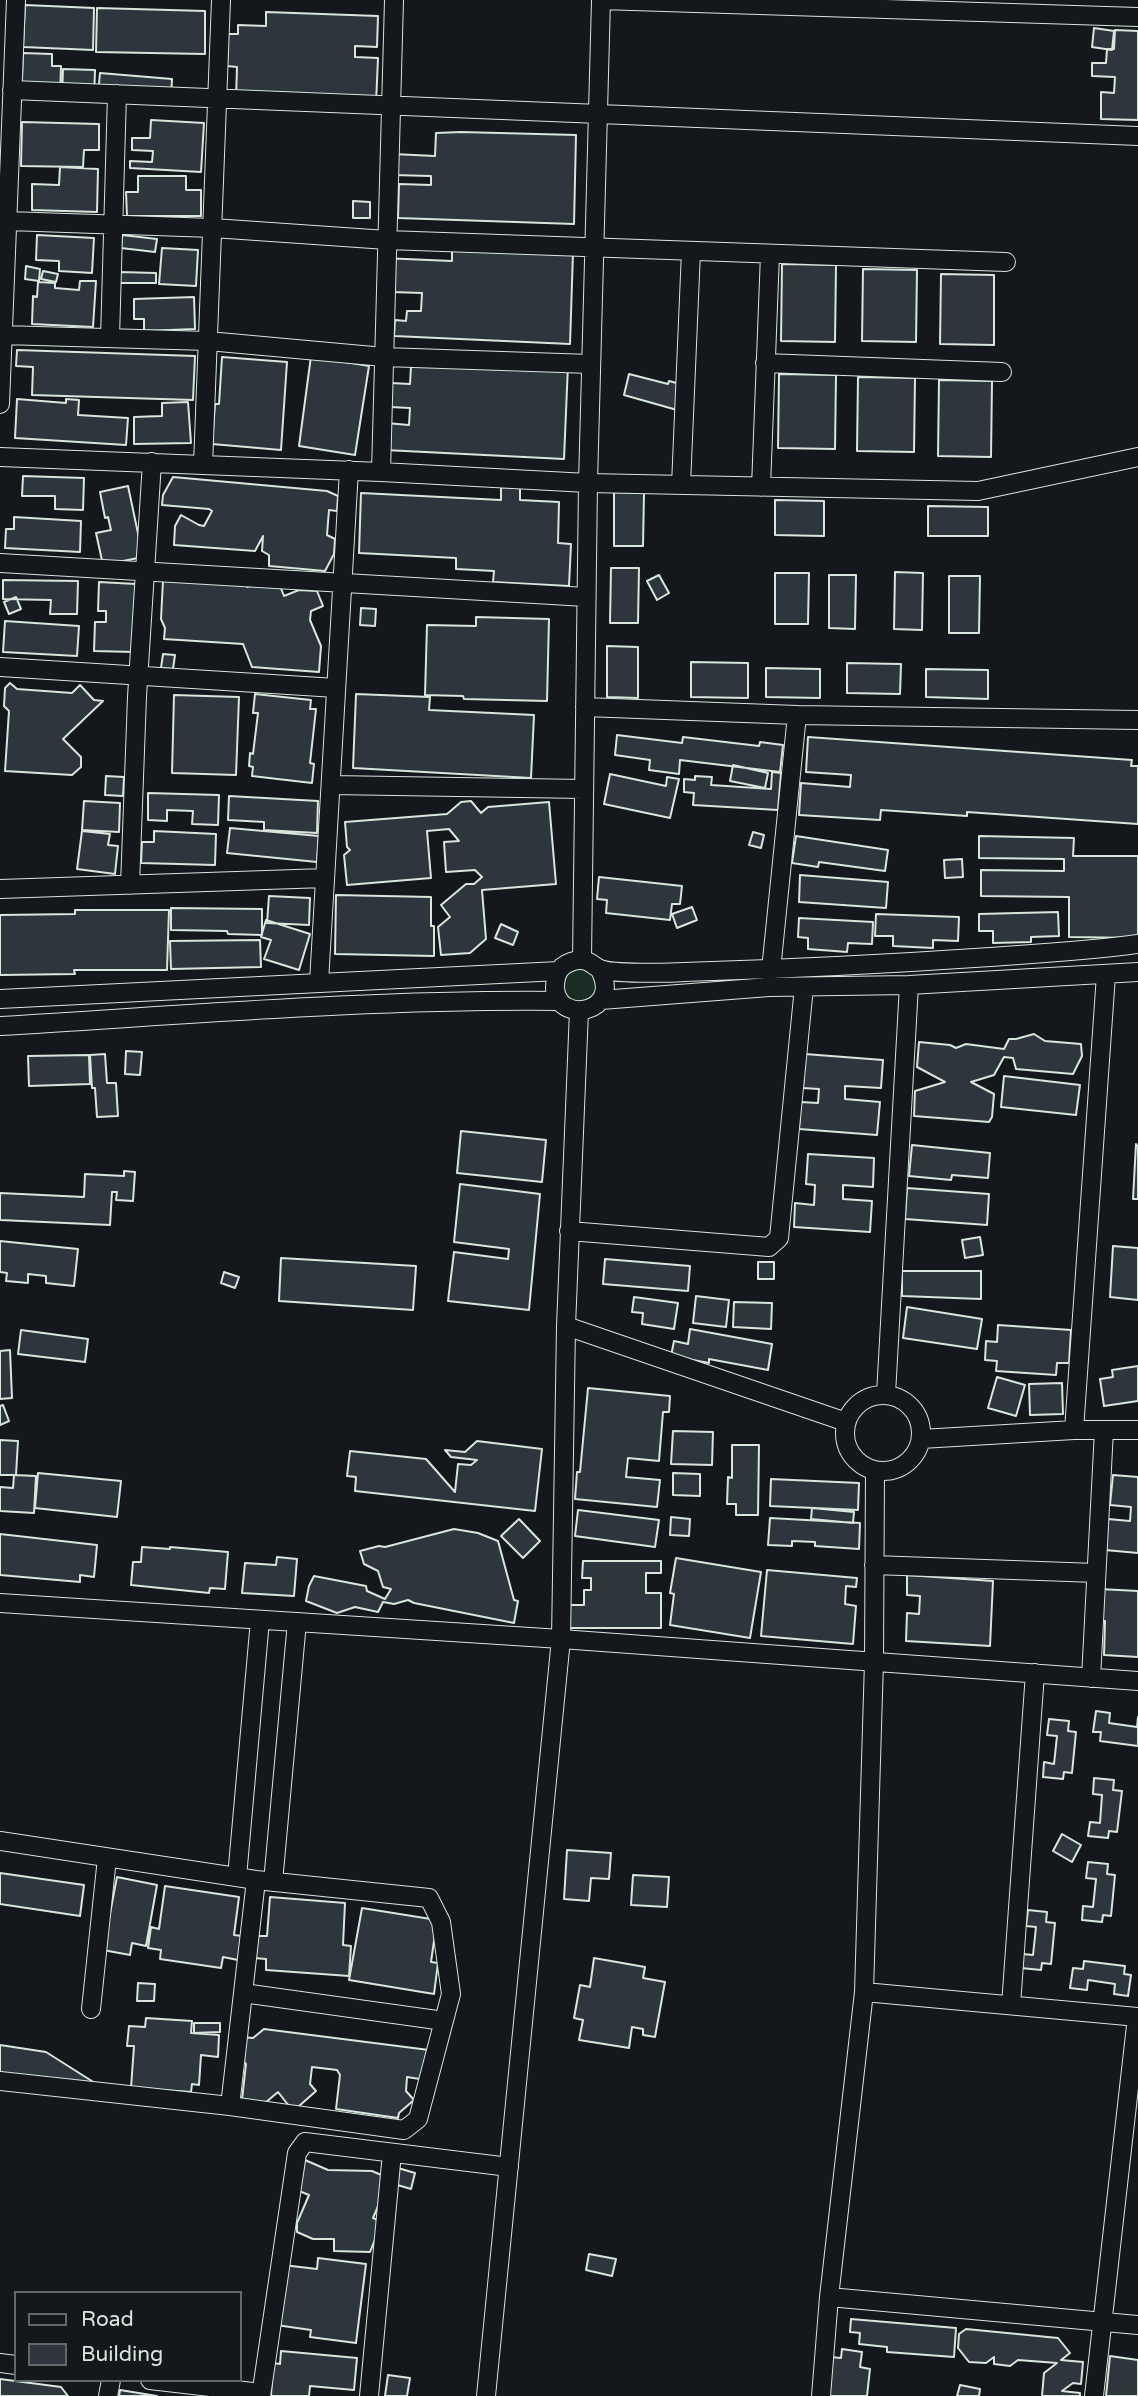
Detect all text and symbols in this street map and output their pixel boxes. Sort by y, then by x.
legend [14,2291,242,2382]
text: Road [81,2307,134,2332]
text: Building [81,2342,163,2367]

